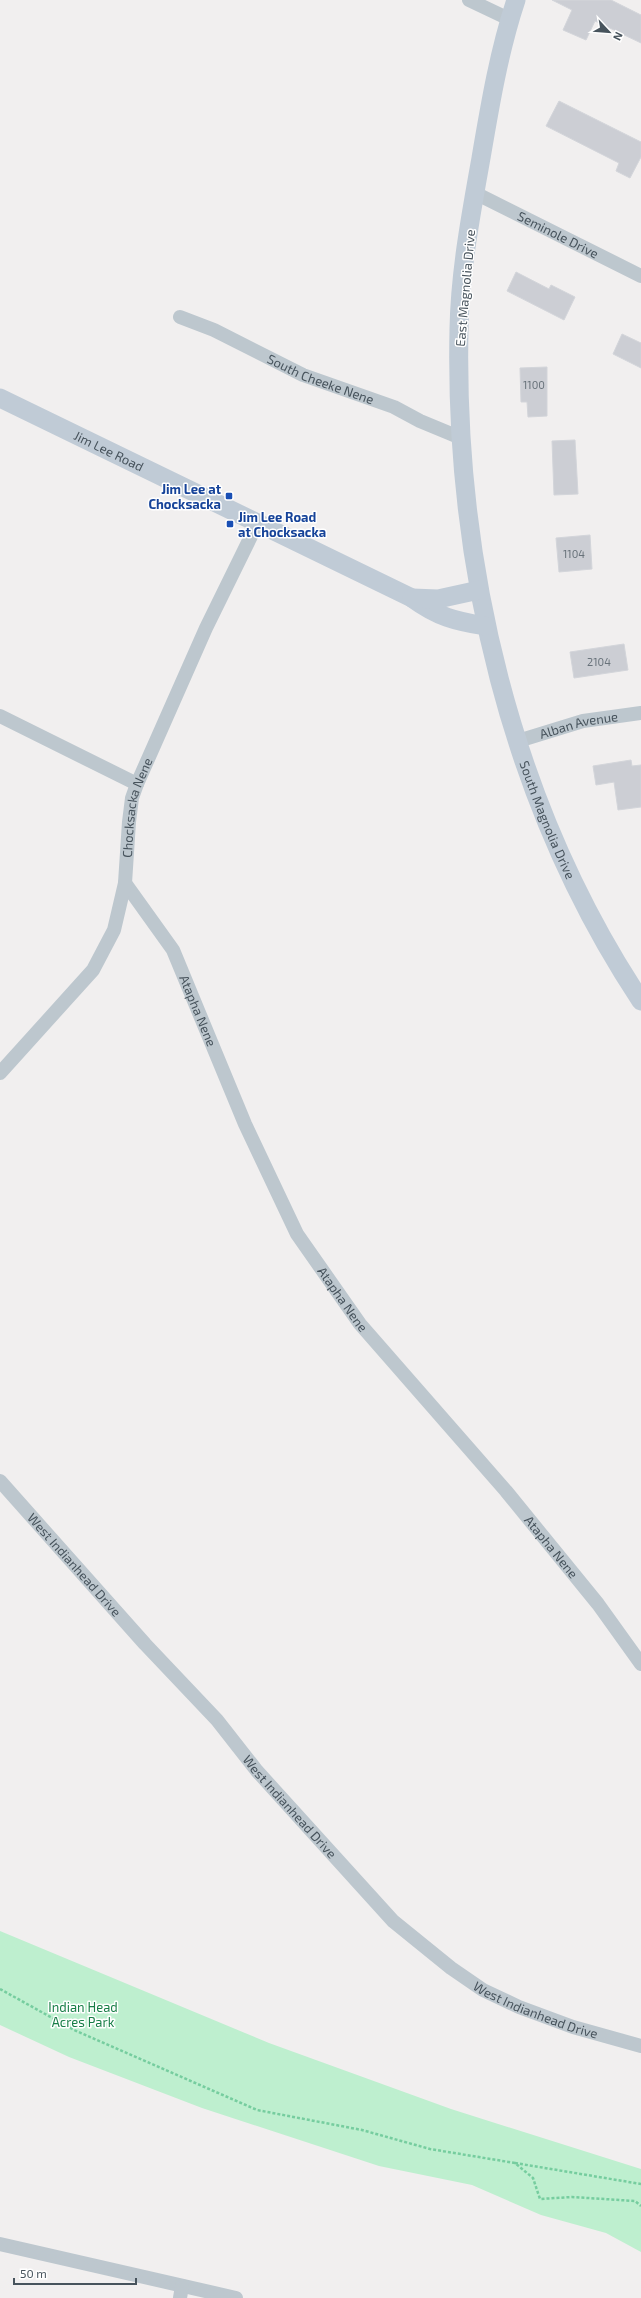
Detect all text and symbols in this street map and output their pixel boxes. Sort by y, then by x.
north arrow [589,12,629,52]
text: N [611,30,626,43]
street label: Seminole Drive [515,208,601,262]
street label: East Magnolia Drive [452,229,478,347]
street label: South Cheeke Nene [265,350,376,407]
house number: 1100 [523,378,545,391]
street label: Jim Lee Road [71,427,146,475]
place label: Jim Lee at Chocksacka [148,481,222,512]
marker: Jim Lee at Chocksacka [224,491,234,501]
place label: Jim Lee Road at Chocksacka [238,509,326,540]
marker: Jim Lee Road at Chocksacka [225,519,235,529]
house number: 1104 [563,547,585,560]
house number: 2104 [587,655,611,668]
street label: Alban Avenue [537,708,619,742]
street label: Chocksacka Nene [119,755,156,858]
street label: South Magnolia Drive [516,759,579,882]
street label: Atapha Nene [176,972,220,1049]
street label: Atapha Nene [314,1264,371,1335]
street label: West Indianhead Drive [24,1510,125,1620]
street label: Atapha Nene [521,1512,582,1581]
street label: West Indianhead Drive [240,1752,340,1861]
street label: West Indianhead Drive [470,1978,600,2042]
park label: Indian Head Acres Park [48,1999,118,2030]
scale bar [14,2260,136,2286]
text: 50 m [20,2266,47,2280]

